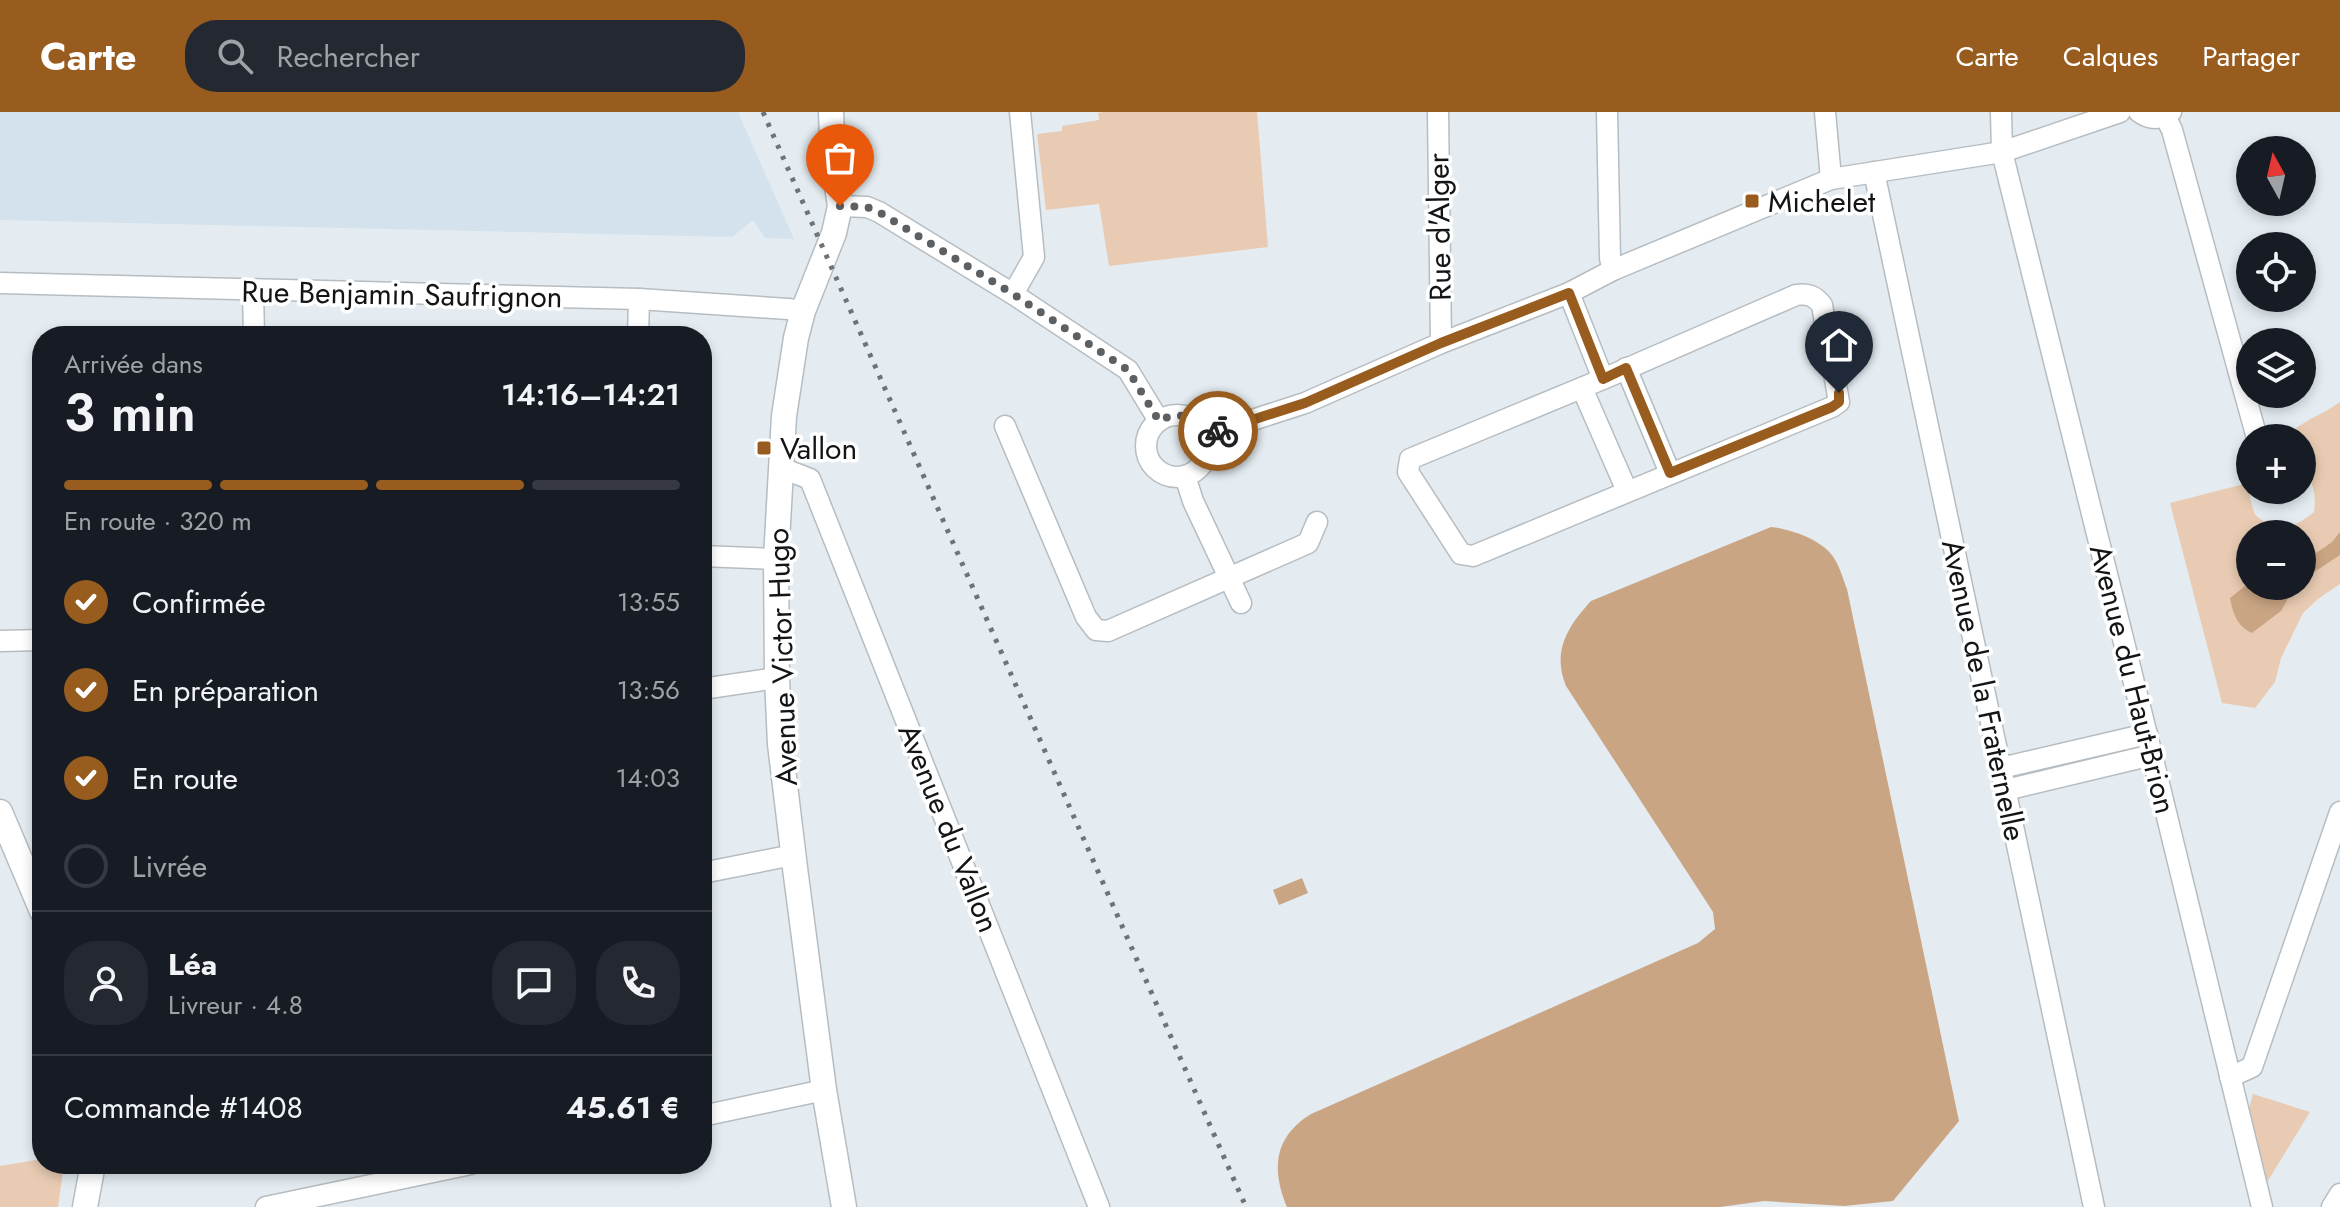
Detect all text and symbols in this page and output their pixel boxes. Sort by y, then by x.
search box [185,20,745,92]
text: Carte [40,29,137,84]
icon: search [213,34,257,78]
text: Rechercher [277,35,420,78]
text: Carte [1955,36,2019,77]
text: Calques [2063,36,2158,77]
text: Partager [2202,36,2300,77]
pin [806,124,874,206]
icon: bag [818,136,862,180]
north arrow [2236,136,2316,216]
map controls [2236,136,2316,600]
street label: Rue d'Alger [1416,152,1462,301]
place label: Michelet [1768,180,1876,223]
marker: Michelet [1743,192,1761,210]
button: locate [2236,232,2316,312]
street label: Rue Benjamin Saufrignon [241,270,563,318]
pin [1805,311,1873,393]
icon: home [1817,323,1861,367]
button: layers [2236,328,2316,408]
text: Arrivée dans [64,345,203,383]
text: 14:16–14:21 [501,373,680,416]
text: 3 min [64,375,196,451]
courier [1178,391,1258,471]
icon: bike [1196,409,1240,453]
button: + [2236,424,2316,504]
place label: Vallon [780,427,857,470]
marker: Vallon [755,439,773,457]
text: En route · 320 m [64,502,252,540]
button: − [2236,520,2316,600]
street label: Avenue Victor Hugo [756,527,808,787]
street label: Avenue de la Fraternelle [1931,535,2037,845]
street label: Avenue du Haut-Brion [2079,540,2187,818]
icon: check [64,580,108,624]
text: Confirmée [132,581,266,624]
text: 13:55 [617,583,680,621]
icon: check [64,668,108,712]
text: En préparation [132,669,319,712]
text: 13:56 [617,671,680,709]
street label: Avenue du Vallon [888,717,1010,939]
icon: check [64,756,108,800]
text: En route [132,757,238,800]
text: 14:03 [616,759,680,797]
text: Livrée [132,845,207,888]
button: person [64,941,148,1025]
button: chat [492,941,576,1025]
button: phone [596,941,680,1025]
text: Léa [168,943,217,986]
text: Livreur · 4.8 [168,986,303,1024]
text: Commande #1408 [64,1086,303,1129]
text: 45.61 € [566,1086,680,1129]

